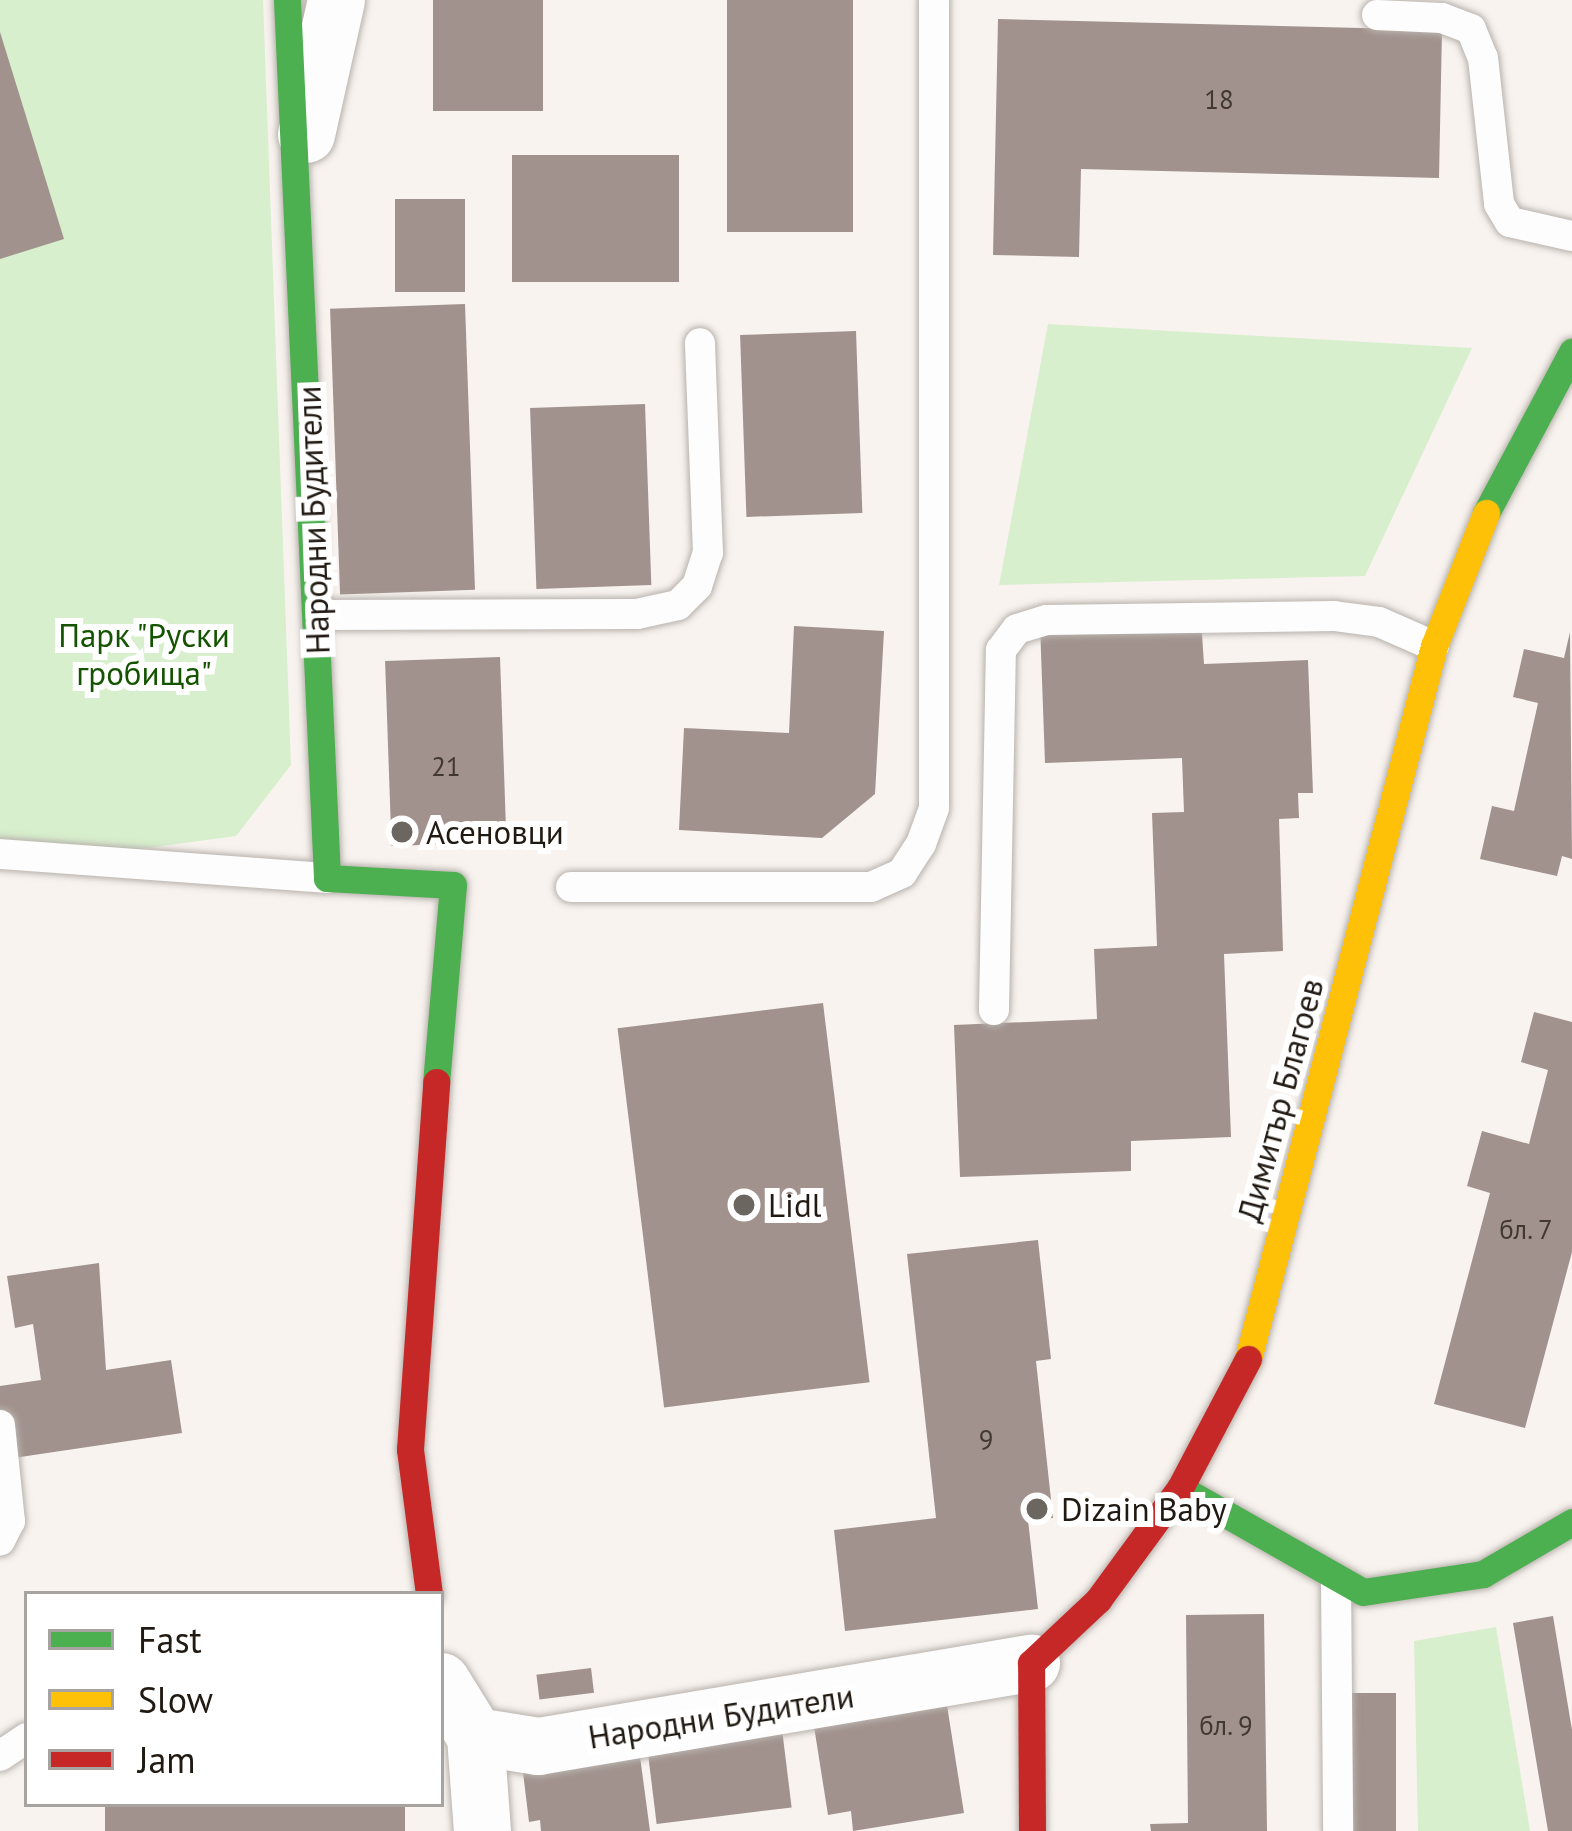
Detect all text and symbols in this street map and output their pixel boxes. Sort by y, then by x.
house number: 18 [1204,84,1234,116]
street label: Народни Будители [289,385,337,655]
park label: Парк "Руски гробища" [57,615,231,693]
house number: 21 [431,751,461,783]
place label: Асеновци [426,812,564,852]
marker: Асеновци [389,819,415,845]
street label: Димитър Благоев [1229,974,1331,1226]
place label: Lidl [768,1185,821,1225]
marker: Lidl [731,1192,757,1218]
house number: бл. 7 [1498,1214,1554,1246]
house number: 9 [979,1424,993,1456]
place label: Dizain Baby [1061,1489,1227,1529]
marker: Dizain Baby [1024,1496,1050,1522]
legend [24,1591,444,1807]
text: Fast [138,1616,202,1663]
street label: Народни Будители [585,1675,857,1757]
text: Slow [138,1676,213,1723]
house number: бл. 9 [1198,1710,1254,1742]
text: Jam [138,1736,196,1783]

